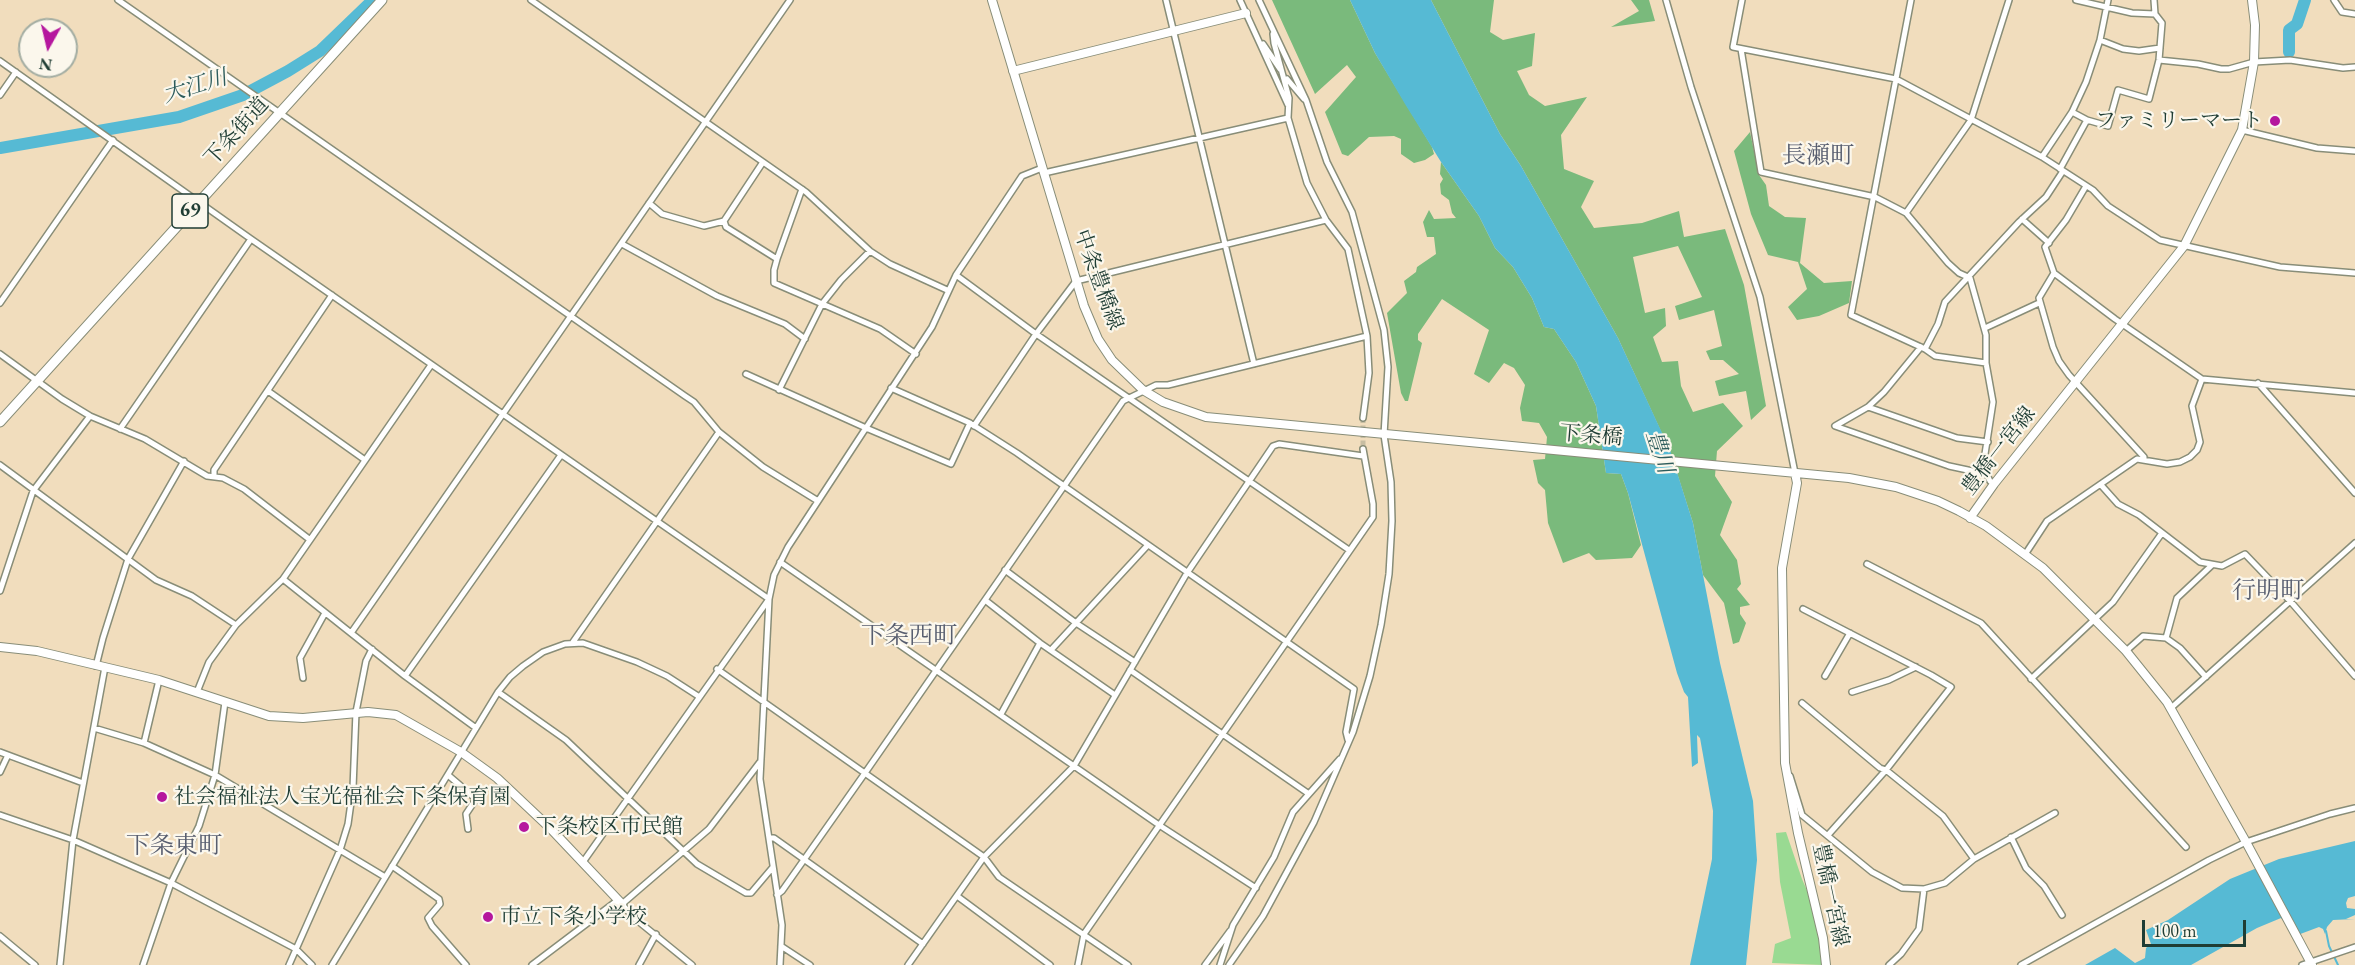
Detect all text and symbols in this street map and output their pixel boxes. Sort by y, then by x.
north arrow [18,18,78,78]
text: N [38,53,54,76]
water label: 大江川 [160,65,230,109]
street label: 下条街道 [200,92,274,172]
place label: ファミリーマート [2095,108,2263,134]
marker: ファミリーマート [2268,114,2282,128]
district label: 長瀬町 [1782,142,1854,170]
road number: 69 [172,194,208,228]
street label: 中条豊橋線 [1068,226,1128,334]
street label: 豊橋一宮線 [1957,402,2041,500]
street label: 下条橋 [1559,421,1623,451]
water label: 豊川 [1640,427,1678,477]
district label: 行明町 [2232,577,2304,605]
district label: 下条西町 [861,622,957,650]
place label: 社会福祉法人宝光福祉会下条保育園 [174,784,510,810]
marker: 社会福祉法人宝光福祉会下条保育園 [155,790,169,804]
place label: 下条校区市民館 [536,814,683,840]
marker: 下条校区市民館 [517,820,531,834]
district label: 下条東町 [126,832,222,860]
street label: 豊橋一宮線 [1807,841,1853,949]
place label: 市立下条小学校 [500,904,647,930]
scale bar [2145,908,2248,946]
marker: 市立下条小学校 [481,910,495,924]
text: 100 m [2153,919,2197,942]

